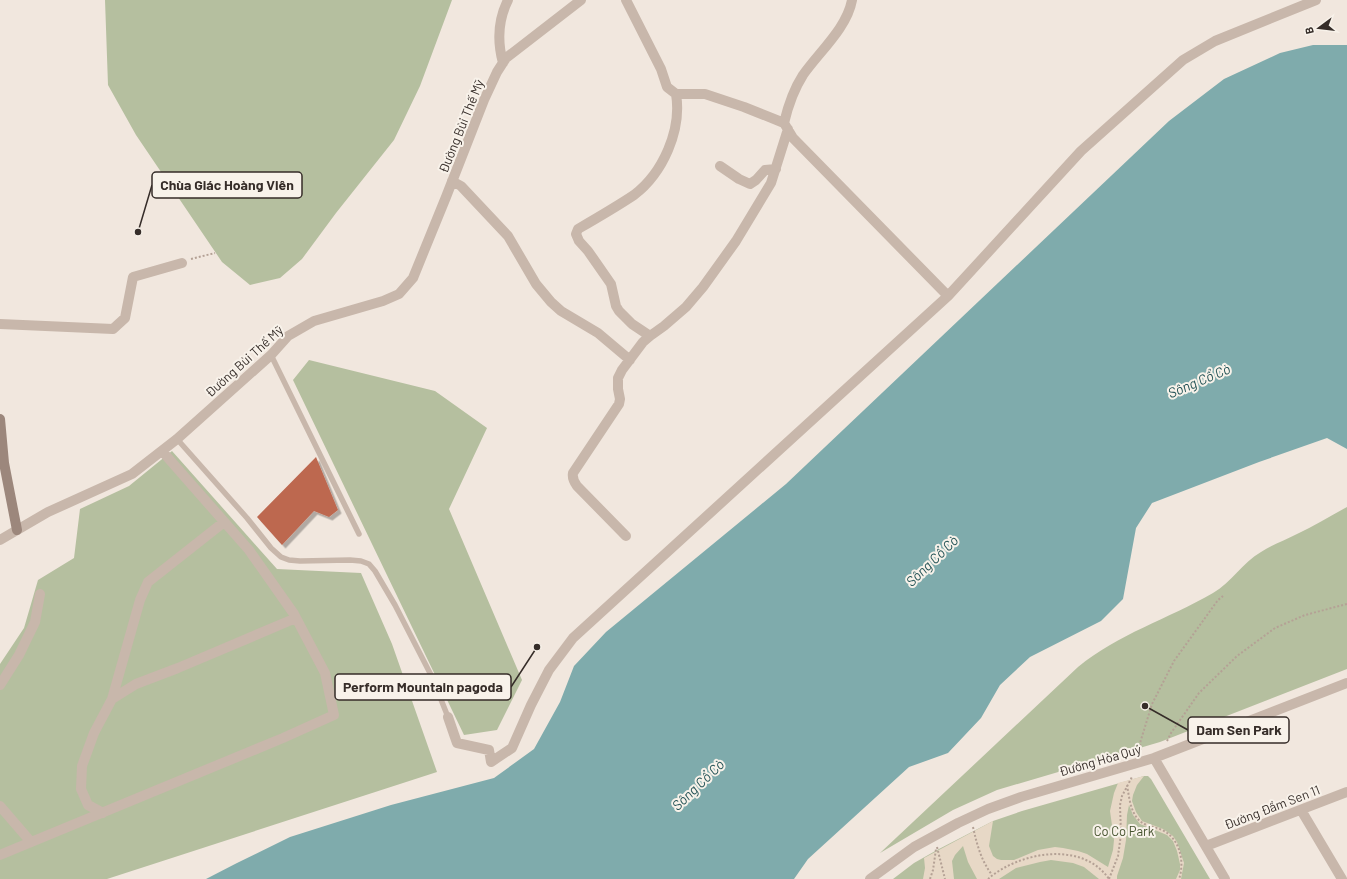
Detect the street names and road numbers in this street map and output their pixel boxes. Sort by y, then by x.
street label: Đường Bùi Thế Mỹ [435,77,487,175]
street label: Đường Bùi Thế Mỹ [202,322,286,400]
street label: Đường Hòa Quý [1057,741,1143,779]
street label: Đường Đầm Sen 11 [1222,781,1322,833]

